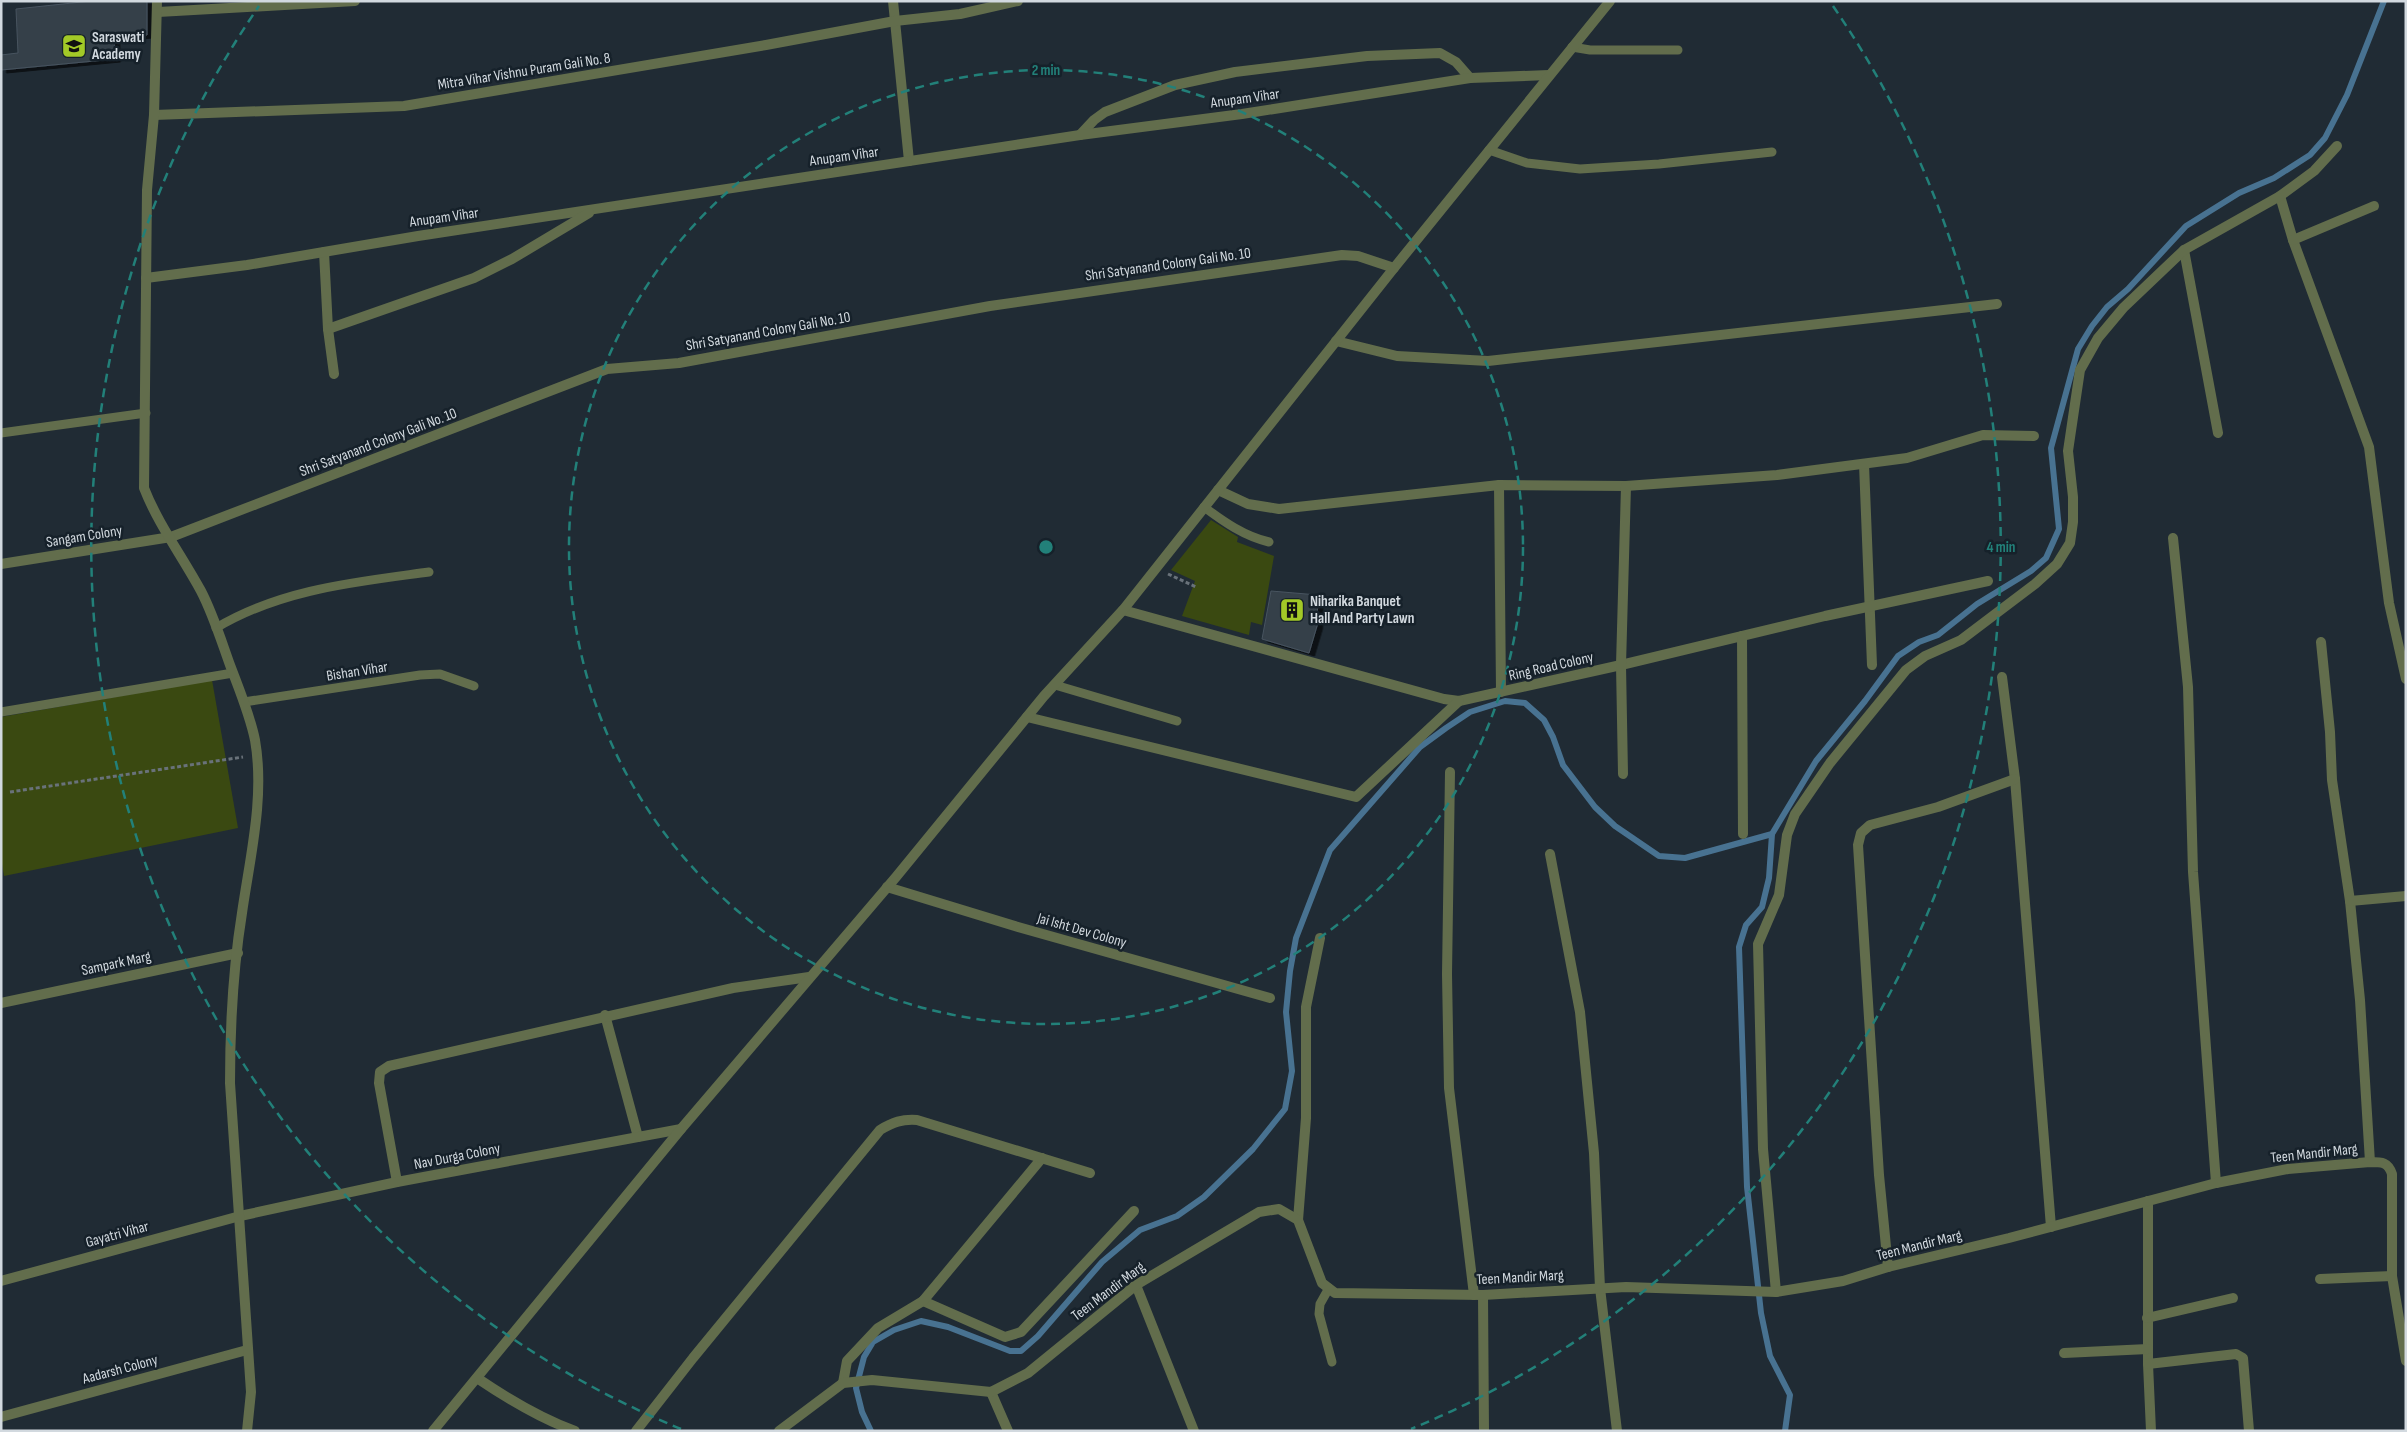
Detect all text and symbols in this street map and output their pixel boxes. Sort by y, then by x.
place label: Saraswati Academy [91,28,144,64]
school or university icon: Saraswati Academy [61,33,87,59]
street label: Mitra Vihar Vishnu Puram Gali No. 8 [436,48,612,95]
text: 2 min [1032,61,1060,80]
street label: Anupam Vihar [1208,84,1281,113]
street label: Anupam Vihar [807,142,880,171]
street label: Anupam Vihar [407,203,480,232]
street label: Shri Satyanand Colony Gali No. 10 [1084,243,1252,286]
street label: Shri Satyanand Colony Gali No. 10 [684,308,852,355]
street label: Shri Satyanand Colony Gali No. 10 [297,404,460,481]
street label: Sangam Colony [45,521,124,552]
centre of rings [1037,538,1055,556]
text: 4 min [1987,538,2015,557]
place label: Niharika Banquet Hall And Party Lawn [1310,592,1415,628]
building icon: Niharika Banquet Hall And Party Lawn [1279,597,1305,623]
street label: Ring Road Colony [1507,647,1596,685]
street label: Bishan Vihar [325,657,390,686]
street label: Jai Isht Dev Colony [1034,908,1129,952]
street label: Sampark Marg [80,947,153,980]
street label: Nav Durga Colony [412,1139,502,1174]
street label: Teen Mandir Marg [2270,1139,2359,1168]
street label: Gayatri Vihar [84,1217,151,1252]
street label: Teen Mandir Marg [1874,1226,1964,1265]
street label: Teen Mandir Marg [1068,1258,1149,1325]
street label: Teen Mandir Marg [1476,1266,1564,1289]
street label: Aadarsh Colony [79,1350,160,1389]

